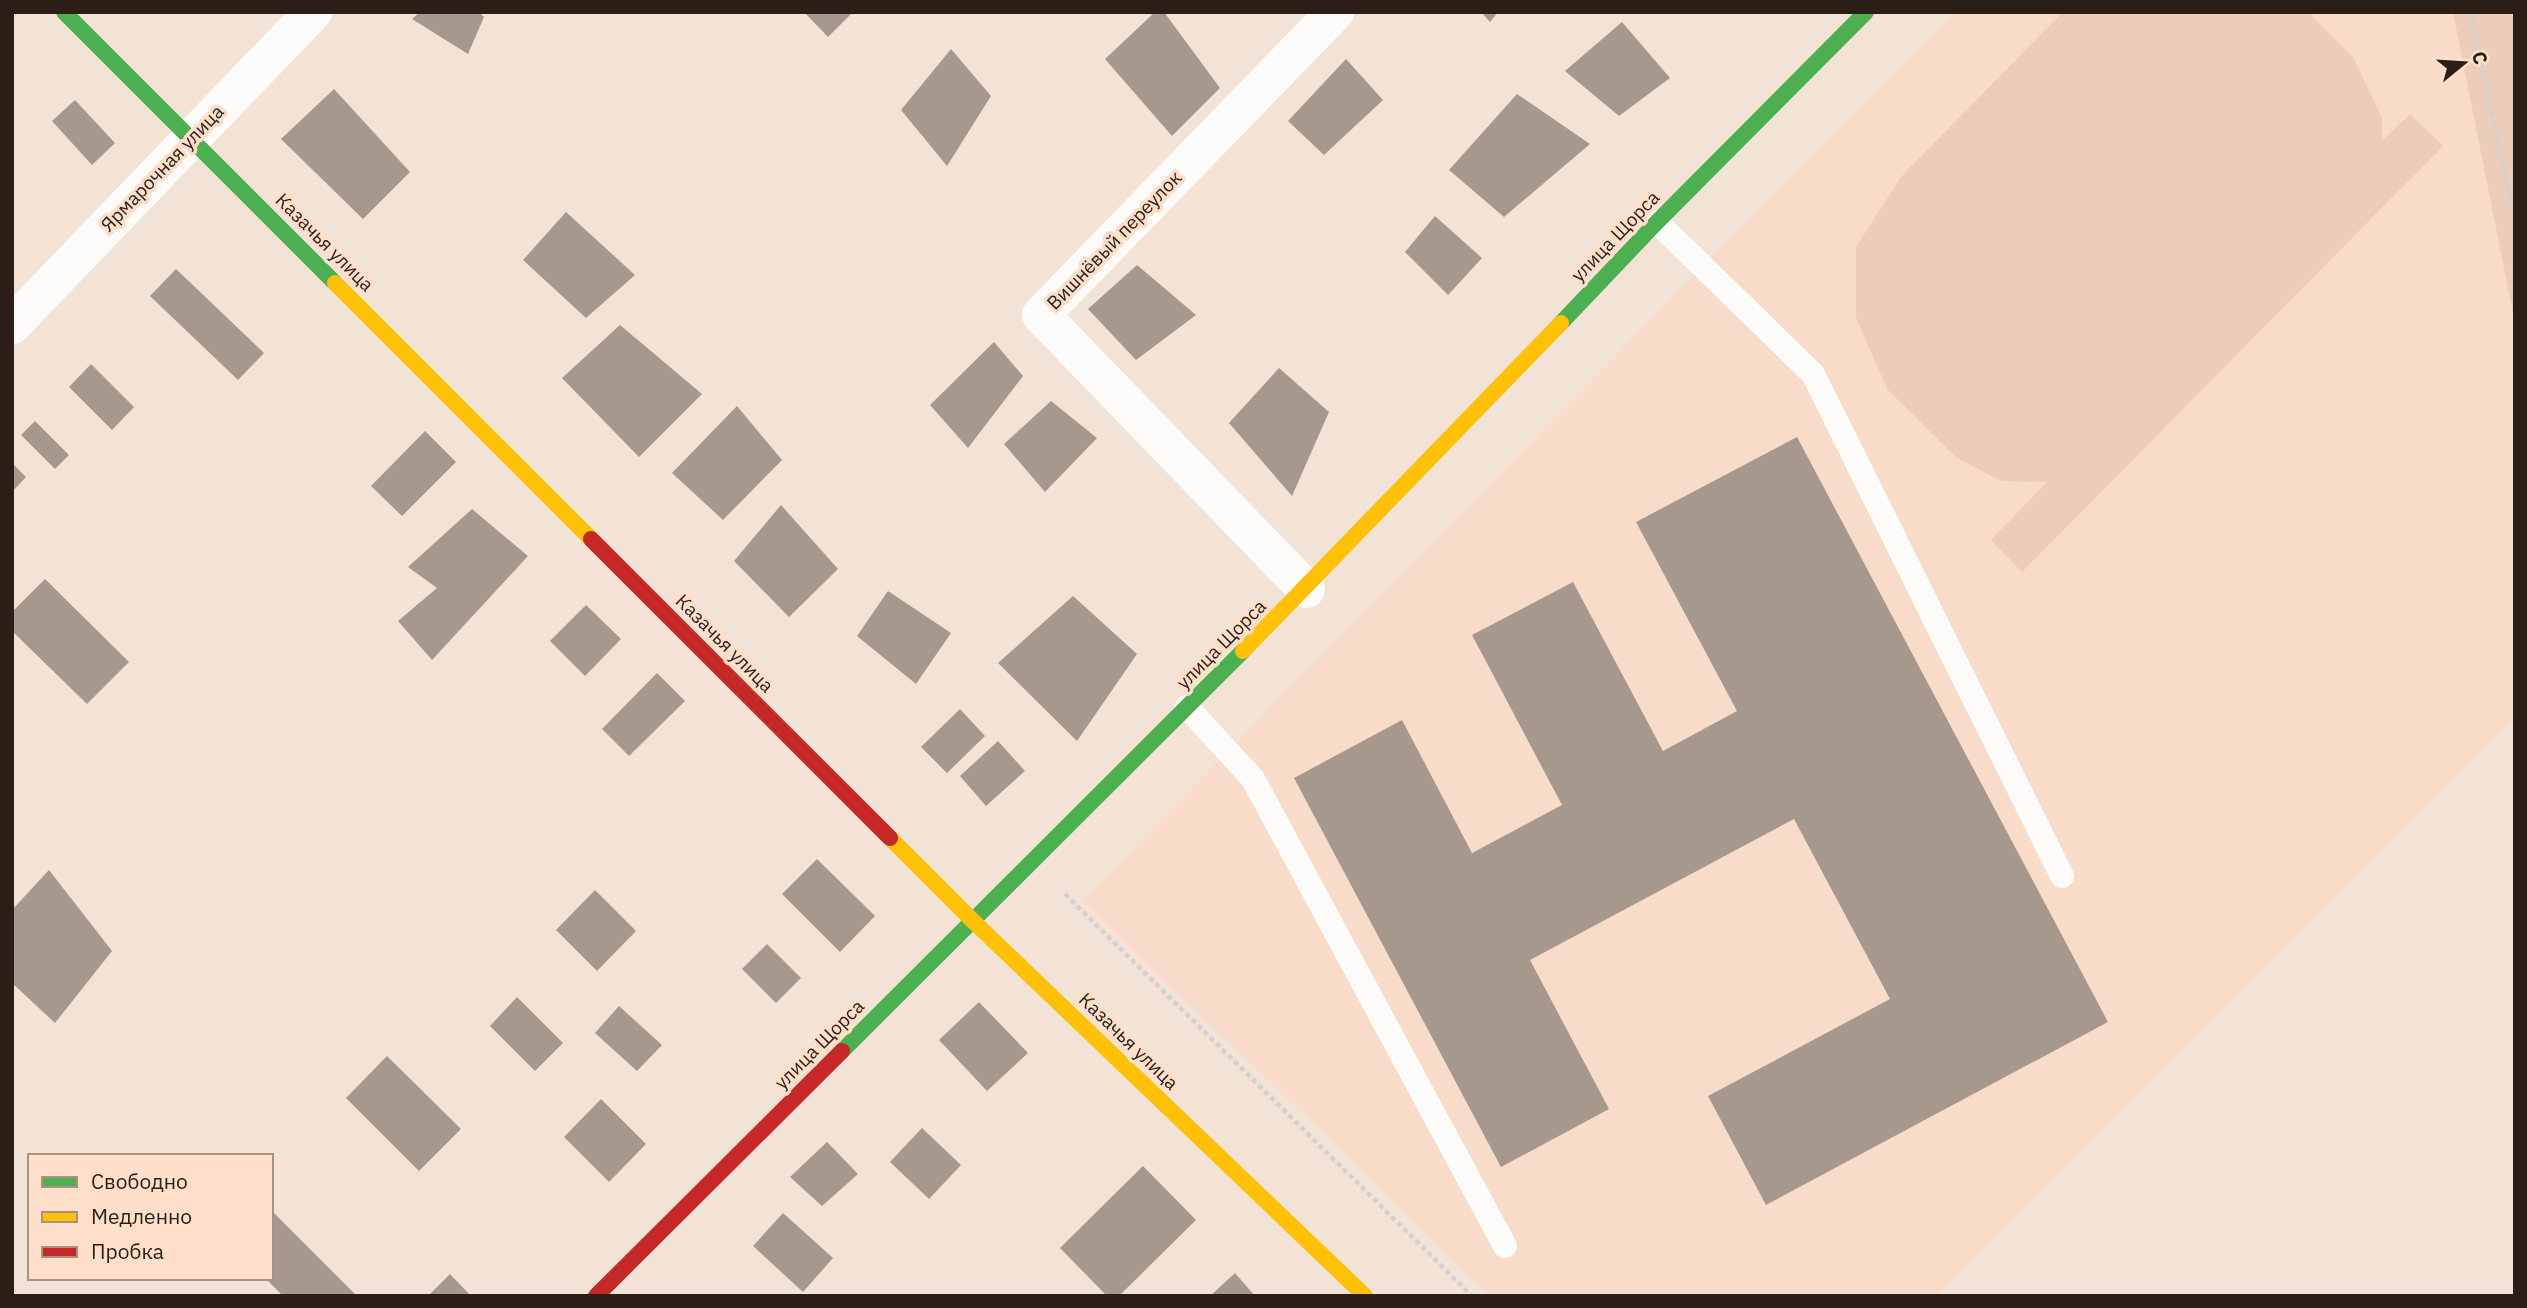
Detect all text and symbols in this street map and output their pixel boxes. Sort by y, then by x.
north arrow [2429,28,2499,98]
text: С [2467,48,2493,67]
street label: Ярмарочная улица [95,100,229,236]
street label: Вишнёвый переулок [1041,165,1187,315]
street label: улица Щорса [1566,185,1664,287]
street label: Казачья улица [271,188,379,296]
street label: Казачья улица [671,589,779,697]
street label: улица Щорса [1171,594,1271,694]
street label: Казачья улица [1074,987,1184,1095]
street label: улица Щорса [769,994,869,1094]
legend [28,1154,273,1280]
text: Свободно [91,1167,188,1195]
text: Медленно [91,1202,192,1230]
text: Пробка [91,1237,164,1265]

